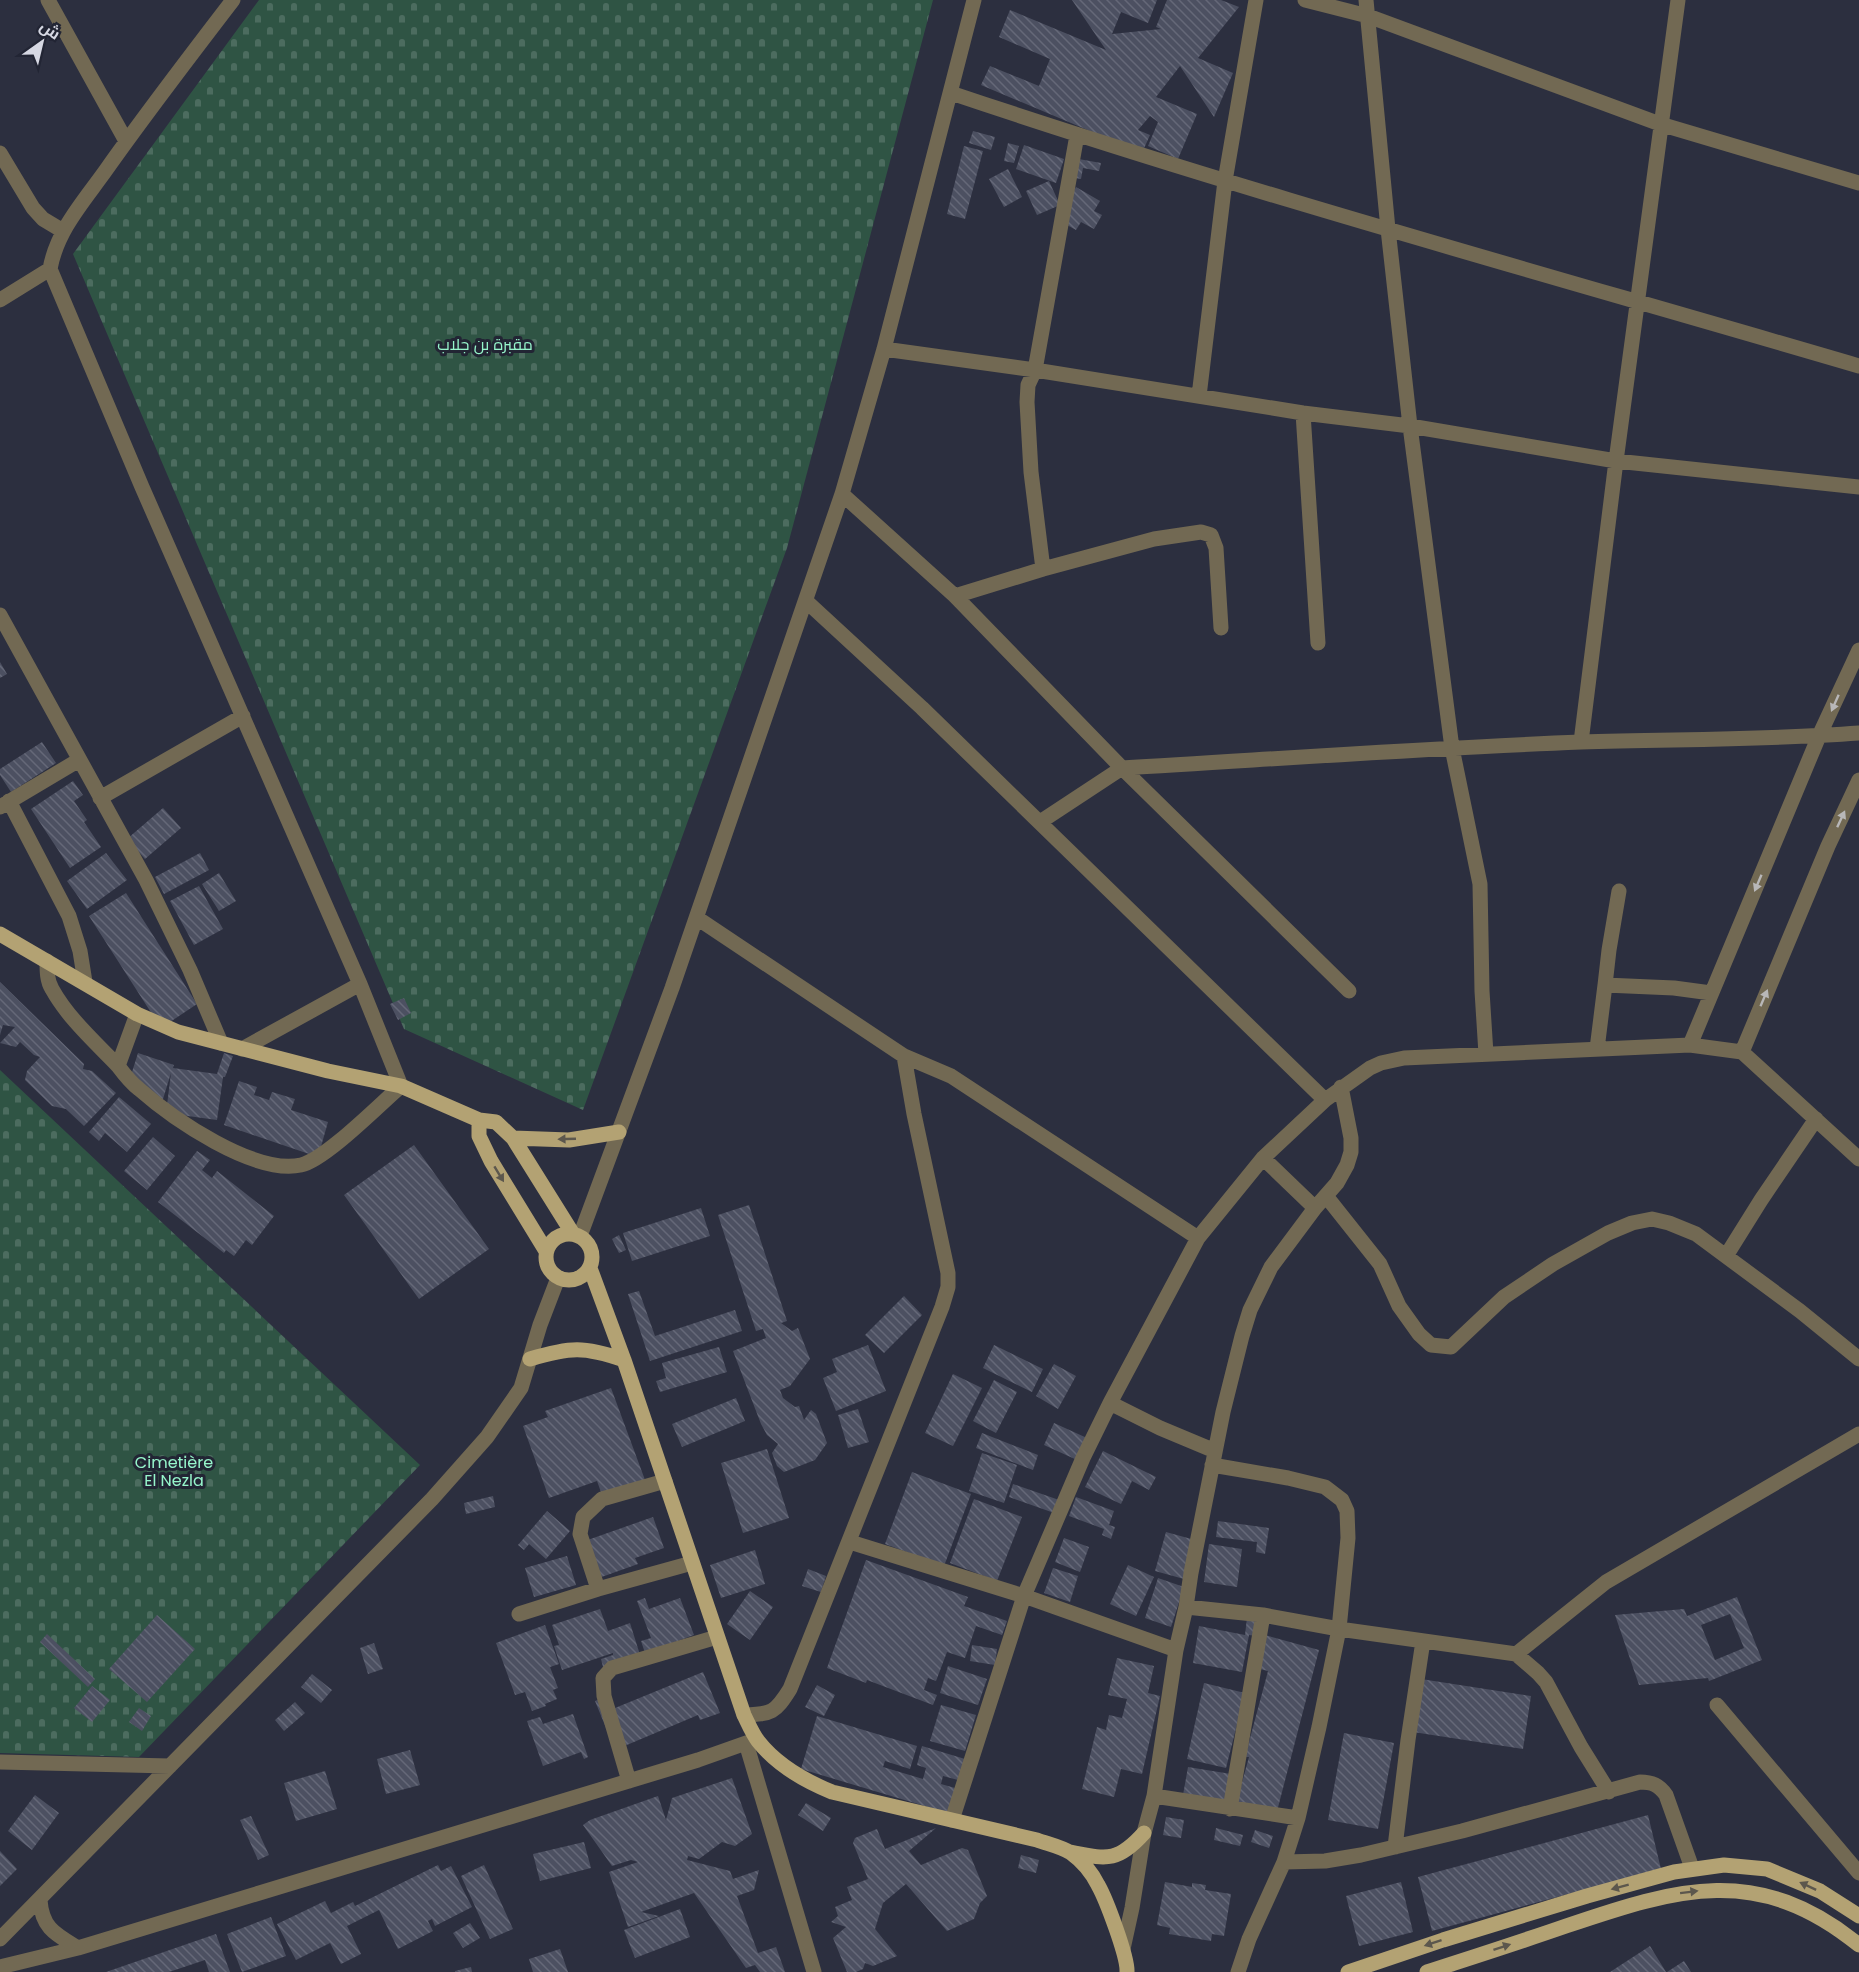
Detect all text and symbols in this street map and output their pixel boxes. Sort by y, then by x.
north arrow [12,12,72,72]
text: ش [35,15,65,45]
park label: مقبرة بن جلاب [437,333,533,356]
one-way arrow [1830,695,1840,713]
one-way arrow [1836,810,1846,828]
one-way arrow [1754,874,1763,891]
one-way arrow [1760,990,1769,1007]
one-way arrow [557,1135,576,1144]
one-way arrow [493,1166,504,1182]
park label: Cimetière El Nezla [135,1451,213,1492]
one-way arrow [1800,1882,1817,1891]
one-way arrow [1611,1883,1629,1892]
one-way arrow [1679,1887,1698,1897]
one-way arrow [1424,1939,1442,1948]
one-way arrow [1493,1942,1511,1952]

